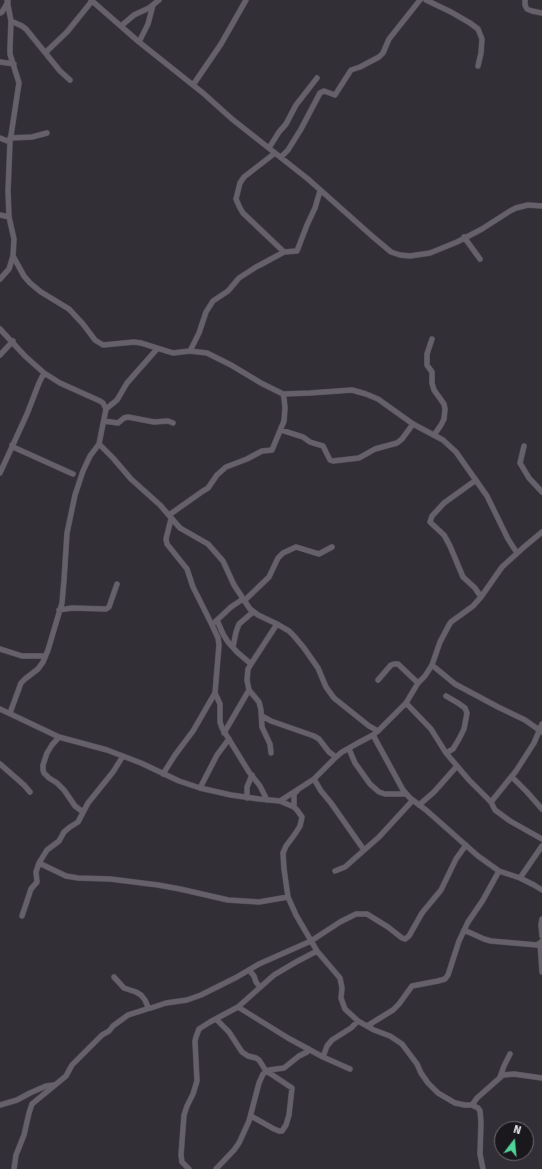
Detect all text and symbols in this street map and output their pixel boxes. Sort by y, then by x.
north arrow [494,1121,534,1161]
text: N [512,1123,523,1137]

